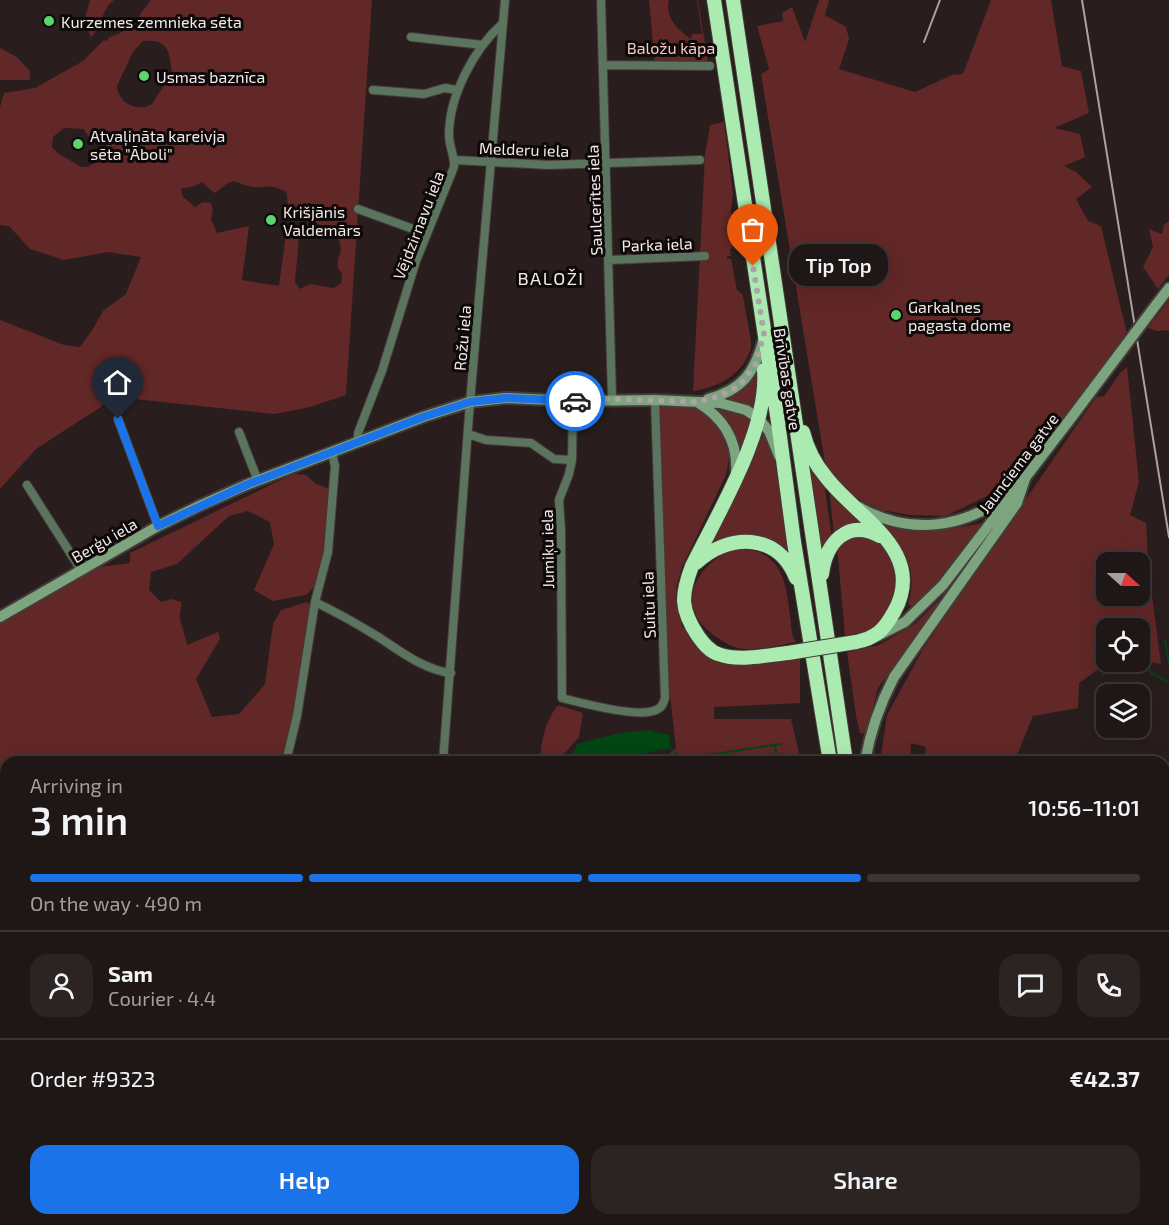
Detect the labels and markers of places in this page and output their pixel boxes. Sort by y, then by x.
place label: Kurzemes zemnieka sēta [61,12,242,31]
marker: Kurzemes zemnieka sēta [42,14,56,28]
place label: Usmas baznīca [156,67,265,86]
marker: Usmas baznīca [137,69,151,83]
place label: Atvaļināta kareivja sēta "Āboli" [90,126,225,163]
marker: Atvaļināta kareivja sēta "Āboli" [71,137,85,151]
place label: Krišjānis Valdemārs [283,202,361,239]
pin [727,204,778,266]
marker: Krišjānis Valdemārs [264,213,278,227]
callout: Tip Top [789,245,888,287]
place label: Garkalnes pagasta dome [908,297,1011,334]
marker: Garkalnes pagasta dome [889,308,903,322]
pin [92,357,143,419]

